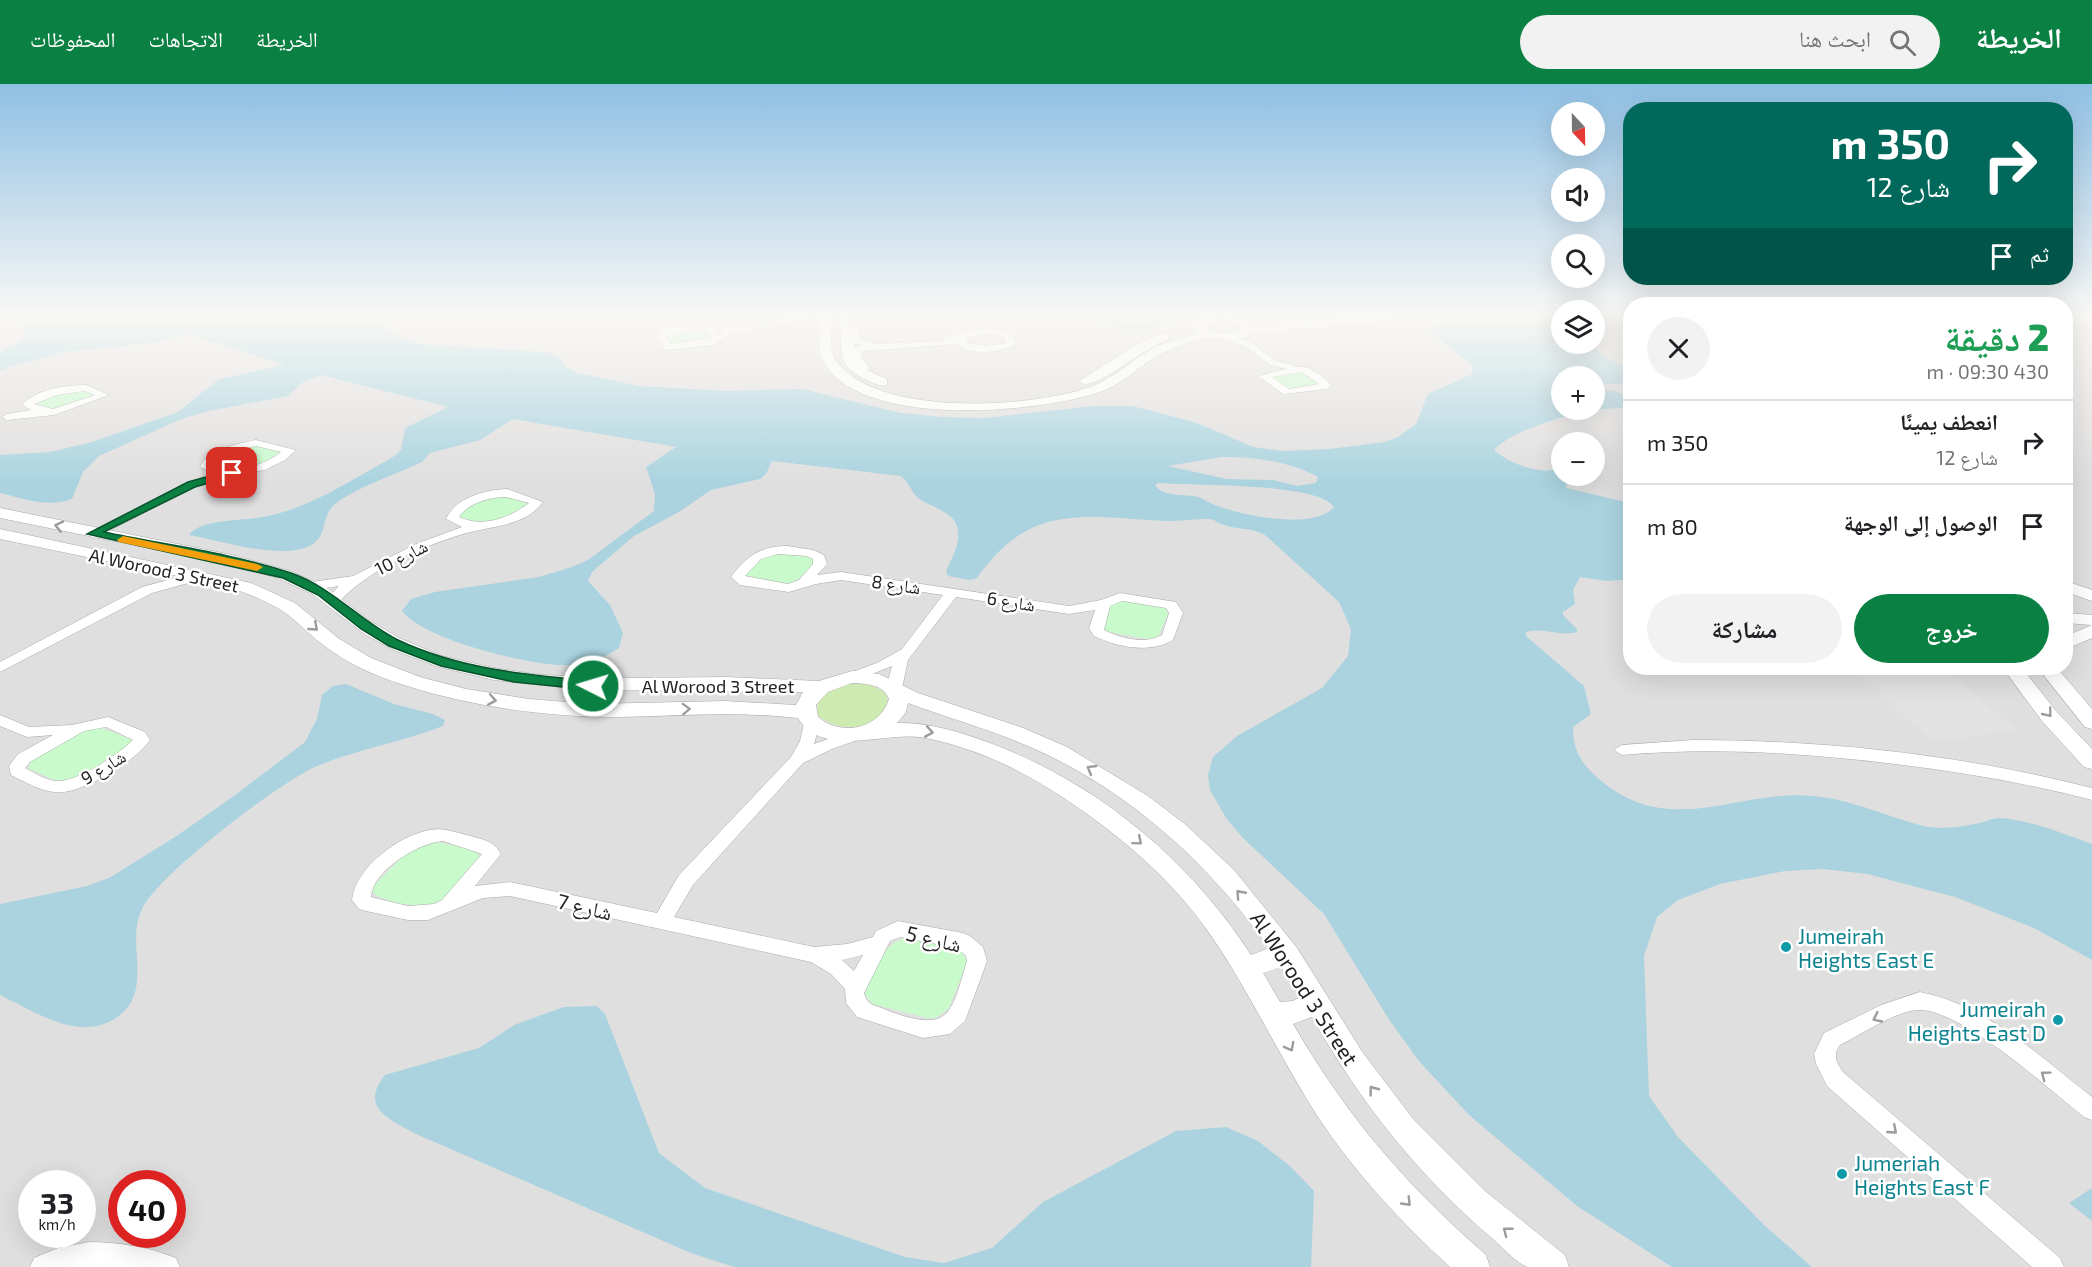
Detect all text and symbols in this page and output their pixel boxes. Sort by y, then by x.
search box [1520,15,1940,69]
text: الخريطة [1976,20,2062,54]
text: ابحث هنا [1799,25,1871,51]
text: المحفوظات [30,26,115,51]
text: الاتجاهات [148,26,223,51]
text: الخريطة [256,26,318,51]
icon: search [1886,26,1919,59]
north arrow [1551,102,1605,156]
map controls [1551,102,1605,486]
text: 350 m [1830,117,1950,167]
icon: right [1971,126,2049,204]
button: sound [1551,168,1605,222]
text: شارع 12 [1867,170,1950,202]
button: search [1551,234,1605,288]
icon: arrive [1985,240,2018,273]
text: ثم [2030,240,2049,266]
button: layers [1551,300,1605,354]
text: 2 دقيقة [1944,315,2049,358]
button: close [1647,317,1710,380]
text: 430 m · 09:30 [1926,359,2049,383]
button: + [1551,366,1605,420]
text: انعطف يمينًا [1900,408,1998,434]
icon: right [2016,426,2049,459]
text: 350 m [1647,429,1708,455]
button: − [1551,432,1605,486]
text: شارع 12 [1936,445,1998,469]
pin [206,447,257,498]
icon: arrive [215,456,248,489]
text: الوصول إلى الوجهة [1844,509,1998,535]
icon: arrive [2016,510,2049,543]
text: 80 m [1647,513,1698,539]
one-way arrow [54,520,64,533]
street label: شارع 10 [371,534,432,580]
street label: Al Worood 3 Street [87,543,241,597]
street label: شارع 8 [870,570,922,599]
street label: شارع 6 [985,586,1037,617]
button: مشاركة [1647,594,1842,663]
button: خروج [1854,594,2049,663]
one-way arrow [307,620,318,631]
position arrow [561,654,625,718]
street label: Al Worood 3 Street [642,675,794,697]
one-way arrow [487,693,497,705]
one-way arrow [682,702,691,715]
one-way arrow [2040,707,2051,718]
one-way arrow [924,725,934,738]
street label: شارع 9 [77,745,130,790]
one-way arrow [1087,765,1097,777]
one-way arrow [1131,834,1142,845]
street label: شارع 7 [555,888,615,926]
one-way arrow [1236,890,1247,900]
street label: Al Worood 3 Street [1246,907,1364,1069]
street label: شارع 5 [904,920,964,958]
place label: Jumeirah Heights East E [1798,923,1934,972]
marker: Jumeirah Heights East E [1779,940,1793,954]
place label: Jumeirah Heights East D [1908,996,2046,1045]
one-way arrow [1872,1011,1883,1023]
marker: Jumeirah Heights East D [2051,1013,2065,1027]
one-way arrow [1283,1040,1294,1051]
one-way arrow [2041,1071,2052,1082]
one-way arrow [1369,1085,1380,1096]
one-way arrow [1886,1122,1897,1133]
place label: Jumeriah Heights East F [1854,1150,1990,1199]
marker: Jumeriah Heights East F [1835,1167,1849,1181]
speed limit sign: 40 [108,1170,186,1248]
text: 33 [40,1184,74,1220]
one-way arrow [1399,1195,1410,1206]
text: km/h [38,1215,76,1233]
one-way arrow [1502,1227,1513,1238]

